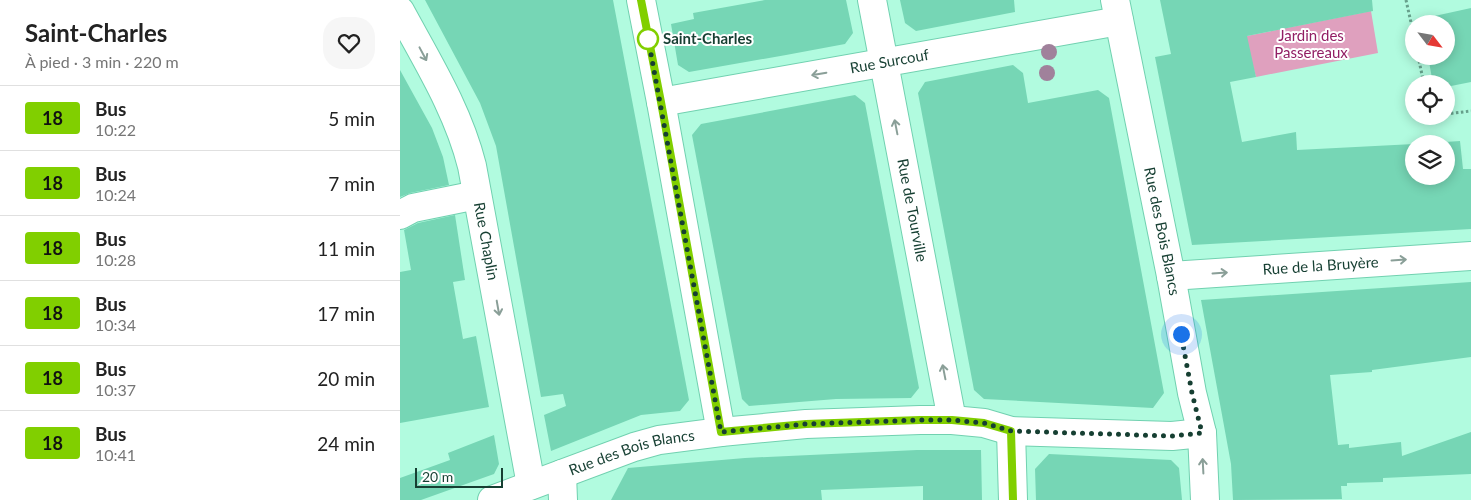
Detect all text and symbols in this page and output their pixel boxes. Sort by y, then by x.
north arrow [1405,15,1455,65]
map controls [1405,15,1455,185]
button: heart [323,17,375,69]
text: Saint-Charles [25,18,167,47]
park label: Jardin des Passereaux [1274,26,1348,61]
marker: Saint-Charles [637,28,659,50]
place label: Saint-Charles [663,29,752,47]
street label: Rue Surcouf [848,45,931,76]
one-way arrow [418,46,428,61]
text: À pied · 3 min · 220 m [25,52,179,71]
one-way arrow [811,69,827,79]
button: locate [1405,75,1455,125]
text: Bus [95,97,126,120]
text: 18 [42,107,63,129]
text: 5 min [328,107,375,130]
one-way arrow [891,119,901,135]
text: 10:22 [95,120,136,139]
button: layers [1405,135,1455,185]
street label: Rue de Tourville [894,157,932,263]
text: Bus [95,162,126,185]
street label: Rue des Bois Blancs [1141,165,1184,297]
text: 18 [42,172,63,194]
text: 7 min [328,172,375,195]
text: 10:24 [95,185,136,204]
street label: Rue Chaplin [471,201,503,282]
text: Bus [95,227,126,250]
text: 18 [42,237,63,259]
text: 11 min [317,237,375,260]
text: 10:28 [95,250,136,269]
street label: Rue de la Bruyère [1262,252,1379,278]
one-way arrow [1391,256,1407,265]
one-way arrow [1212,268,1228,277]
text: Bus [95,292,126,315]
one-way arrow [493,300,503,316]
text: 18 [42,302,63,324]
text: 17 min [317,302,375,325]
text: 10:34 [95,315,136,334]
your location [1169,322,1194,347]
text: Bus [95,357,126,380]
one-way arrow [938,365,948,381]
text: 18 [42,367,63,389]
text: 20 min [317,367,375,390]
text: 10:37 [95,380,136,399]
text: Bus [95,422,126,445]
street label: Rue des Bois Blancs [566,426,695,479]
text: 18 [42,432,63,454]
text: 24 min [317,432,375,455]
text: 10:41 [95,445,136,464]
one-way arrow [1199,459,1208,475]
scale bar [415,465,502,488]
text: 20 m [422,468,453,485]

